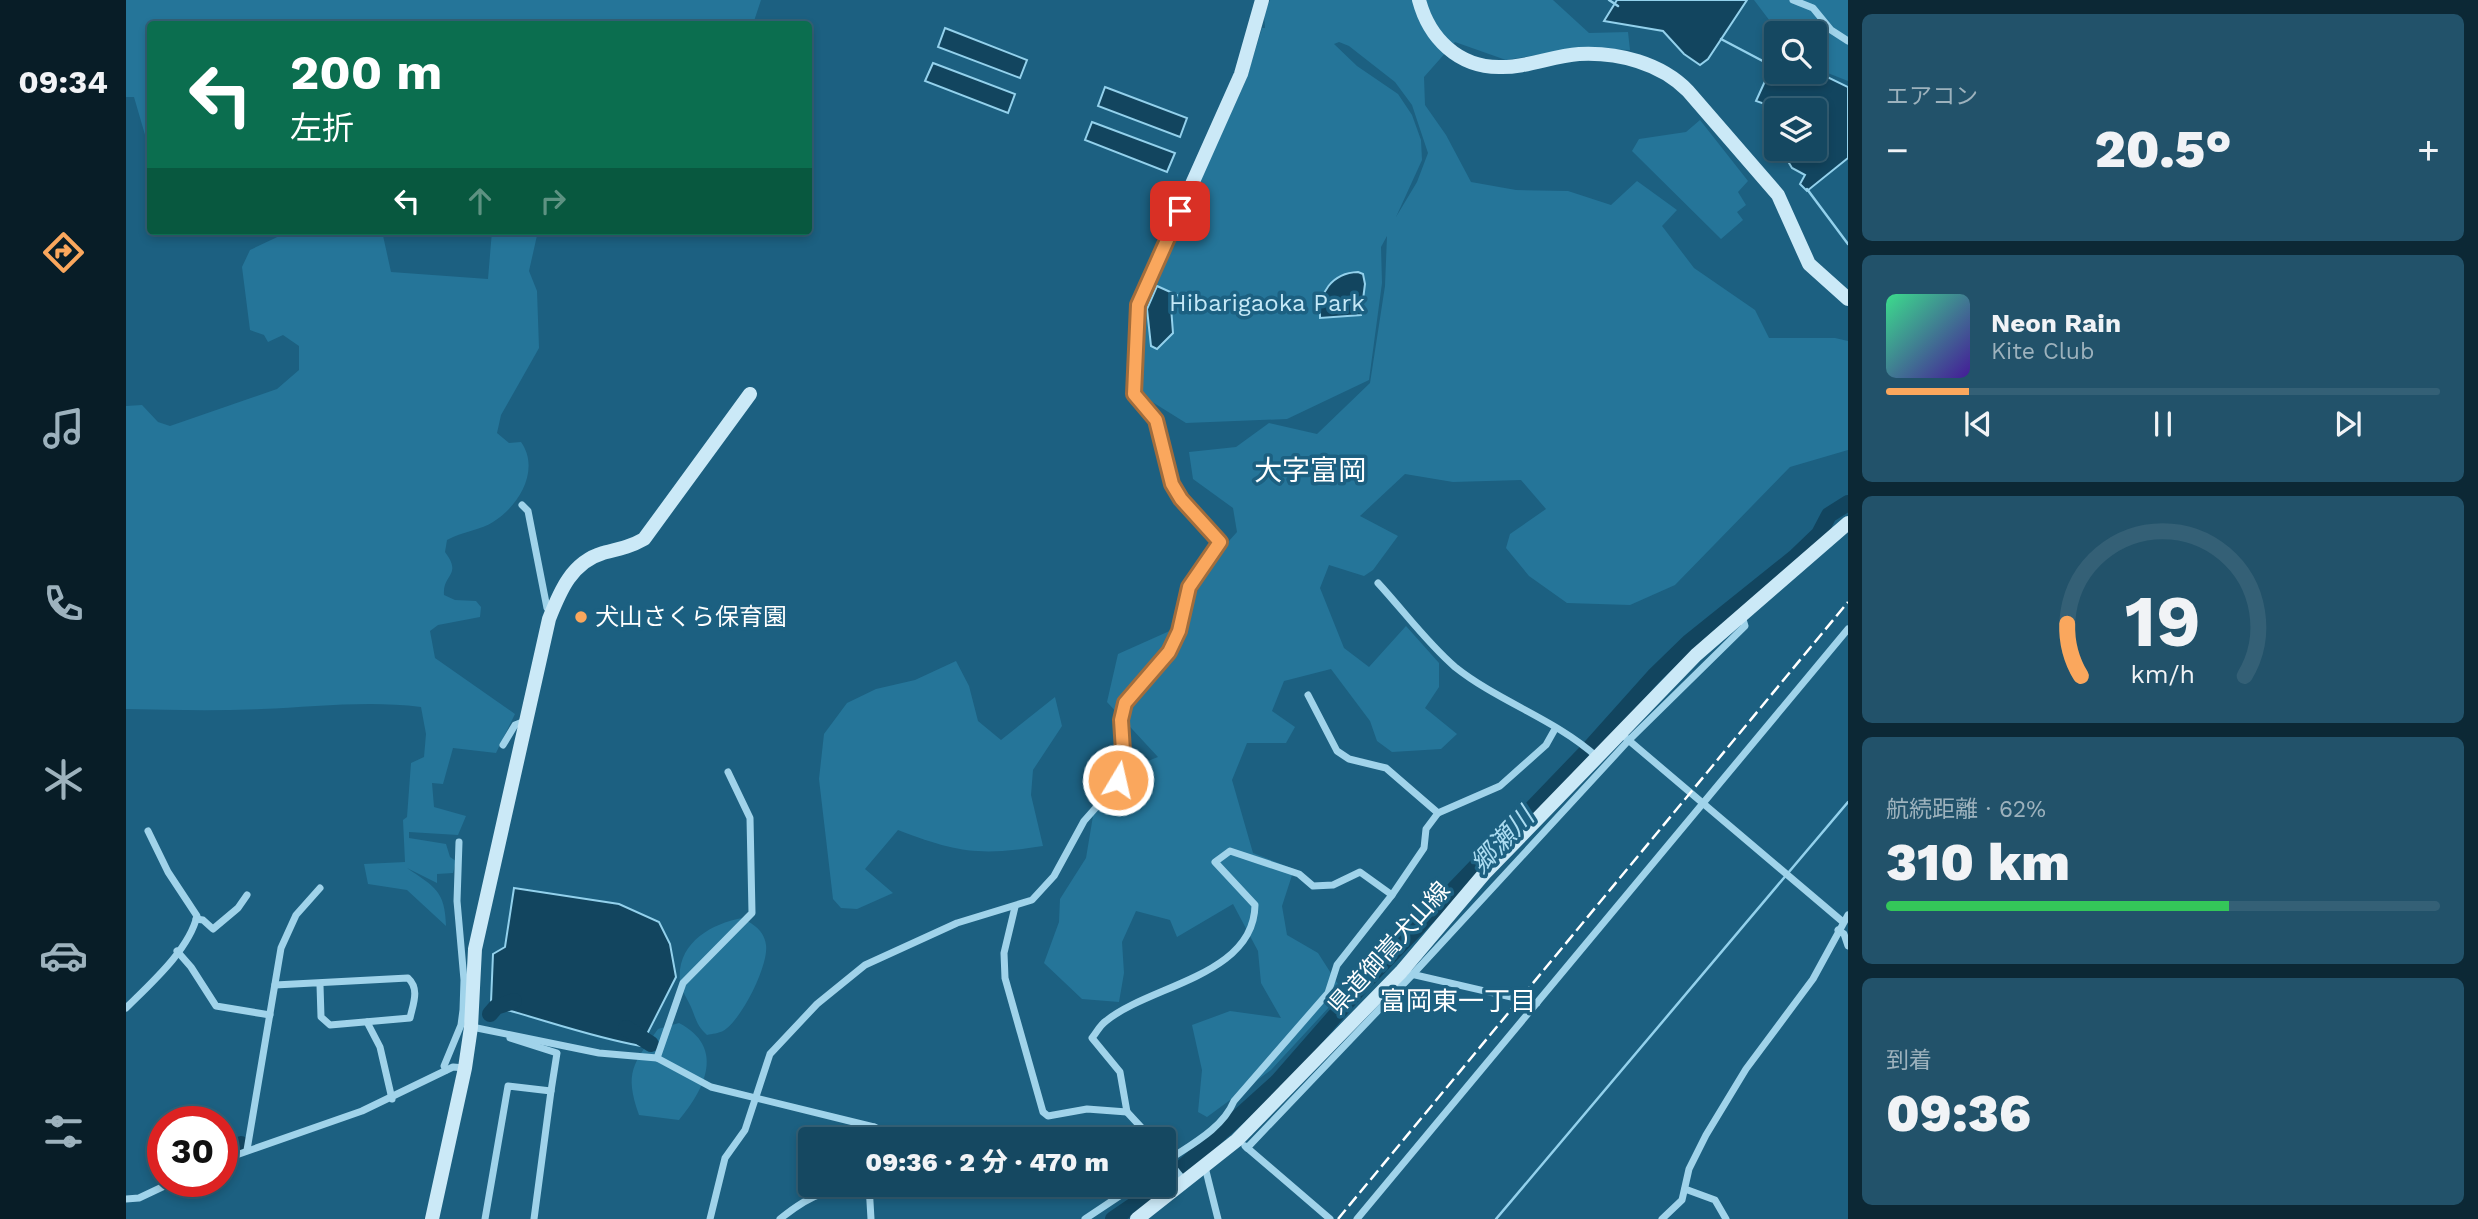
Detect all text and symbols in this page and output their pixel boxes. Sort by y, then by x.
map controls [1764,21,1827,161]
button: search [1764,21,1827,84]
text: 200 m [290,43,442,101]
icon: left [175,49,266,140]
text: 09:34 [18,63,108,101]
text: エアコン [1886,83,1978,110]
button: layers [1764,98,1827,161]
text: 左折 [290,109,354,147]
text: 20.5° [2094,119,2232,180]
text: − [1886,128,1909,172]
text: + [2417,128,2440,172]
pin [1150,181,1210,241]
icon: left [388,182,426,220]
icon: ahead [461,182,499,220]
icon: right [534,182,572,220]
icon: arrive [1161,192,1199,230]
icon: directions [39,228,88,277]
park label: Hibarigaoka Park [1169,289,1365,317]
text: Neon Rain [1991,308,2121,338]
text: Kite Club [1991,338,2094,365]
icon: music [39,404,88,453]
icon: previous [1959,405,1997,443]
icon: pause [2144,405,2182,443]
icon: next [2329,405,2367,443]
district label: 大字富岡 [1254,454,1366,487]
text: 19 [2125,578,2201,664]
icon: phone [39,579,88,628]
place label: 犬山さくら保育園 [595,603,787,631]
marker: 犬山さくら保育園 [573,609,589,625]
text: km/h [2131,659,2195,688]
position arrow [1081,743,1155,817]
icon: climate [39,755,88,804]
text: 航続距離 · 62% [1886,796,2046,823]
water label: 郷瀬川 [1464,799,1542,879]
text: 310 km [1886,832,2070,893]
street label: 県道御嵩犬山線 [1322,876,1456,1020]
icon: car [39,931,88,980]
district label: 富岡東一丁目 [1380,986,1536,1016]
text: 到着 [1886,1047,1932,1074]
text: 09:36 [1886,1083,2031,1144]
speed limit sign: 30 [147,1106,238,1197]
icon: filters [39,1107,88,1156]
text: 09:36 · 2 分 · 470 m [865,1147,1109,1177]

